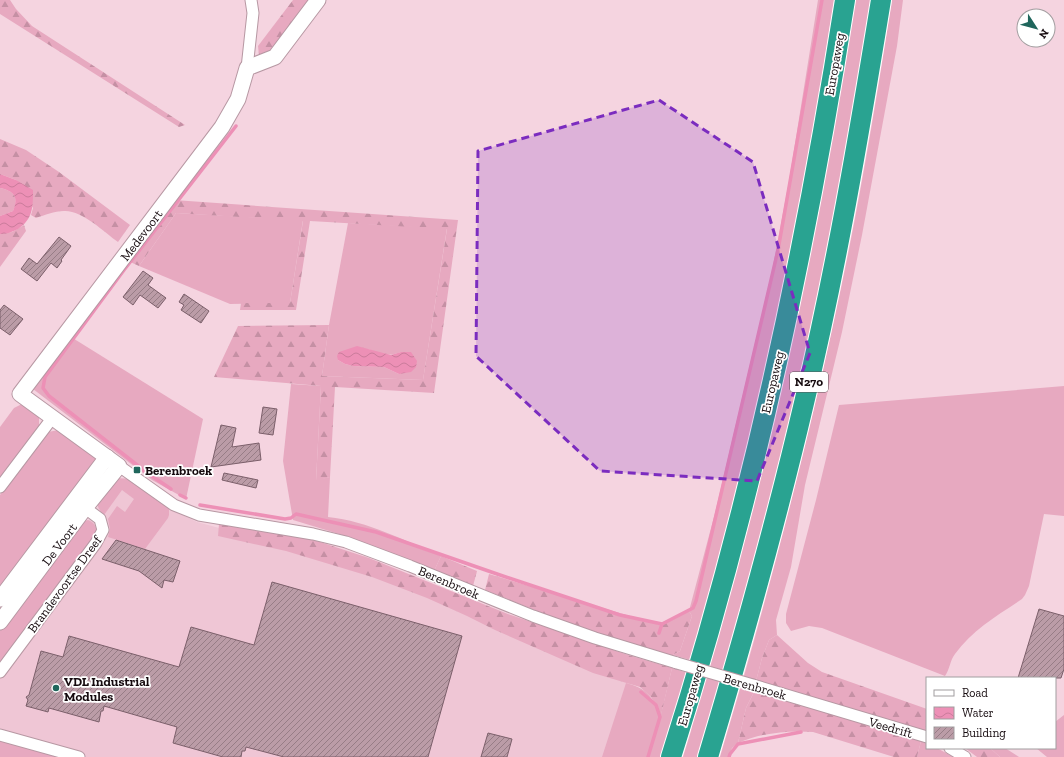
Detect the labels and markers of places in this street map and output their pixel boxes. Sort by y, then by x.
place label: Berenbroek [145,463,212,478]
marker: Berenbroek [132,465,142,475]
place label: VDL Industrial Modules [64,674,150,704]
marker: VDL Industrial Modules [51,683,61,693]

